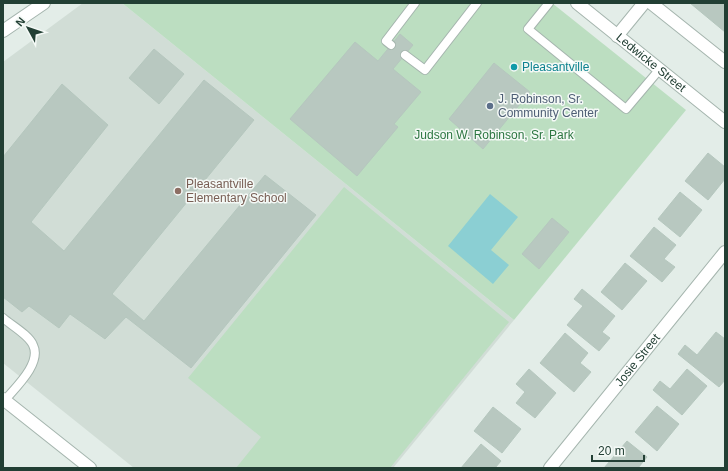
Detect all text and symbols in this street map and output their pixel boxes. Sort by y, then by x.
north arrow [8,8,48,48]
text: N [13,15,28,28]
street label: Ledwicke Street [613,30,689,95]
place label: Pleasantville [522,60,590,74]
marker: Pleasantville [509,62,519,72]
place label: J. Robinson, Sr. Community Center [498,92,598,120]
marker: J. Robinson, Sr. Community Center [485,101,495,111]
park label: Judson W. Robinson, Sr. Park [414,128,575,142]
place label: Pleasantville Elementary School [186,177,287,205]
marker: Pleasantville Elementary School [173,186,183,196]
street label: Josie Street [612,330,663,389]
scale bar [592,437,644,463]
text: 20 m [598,444,625,458]

